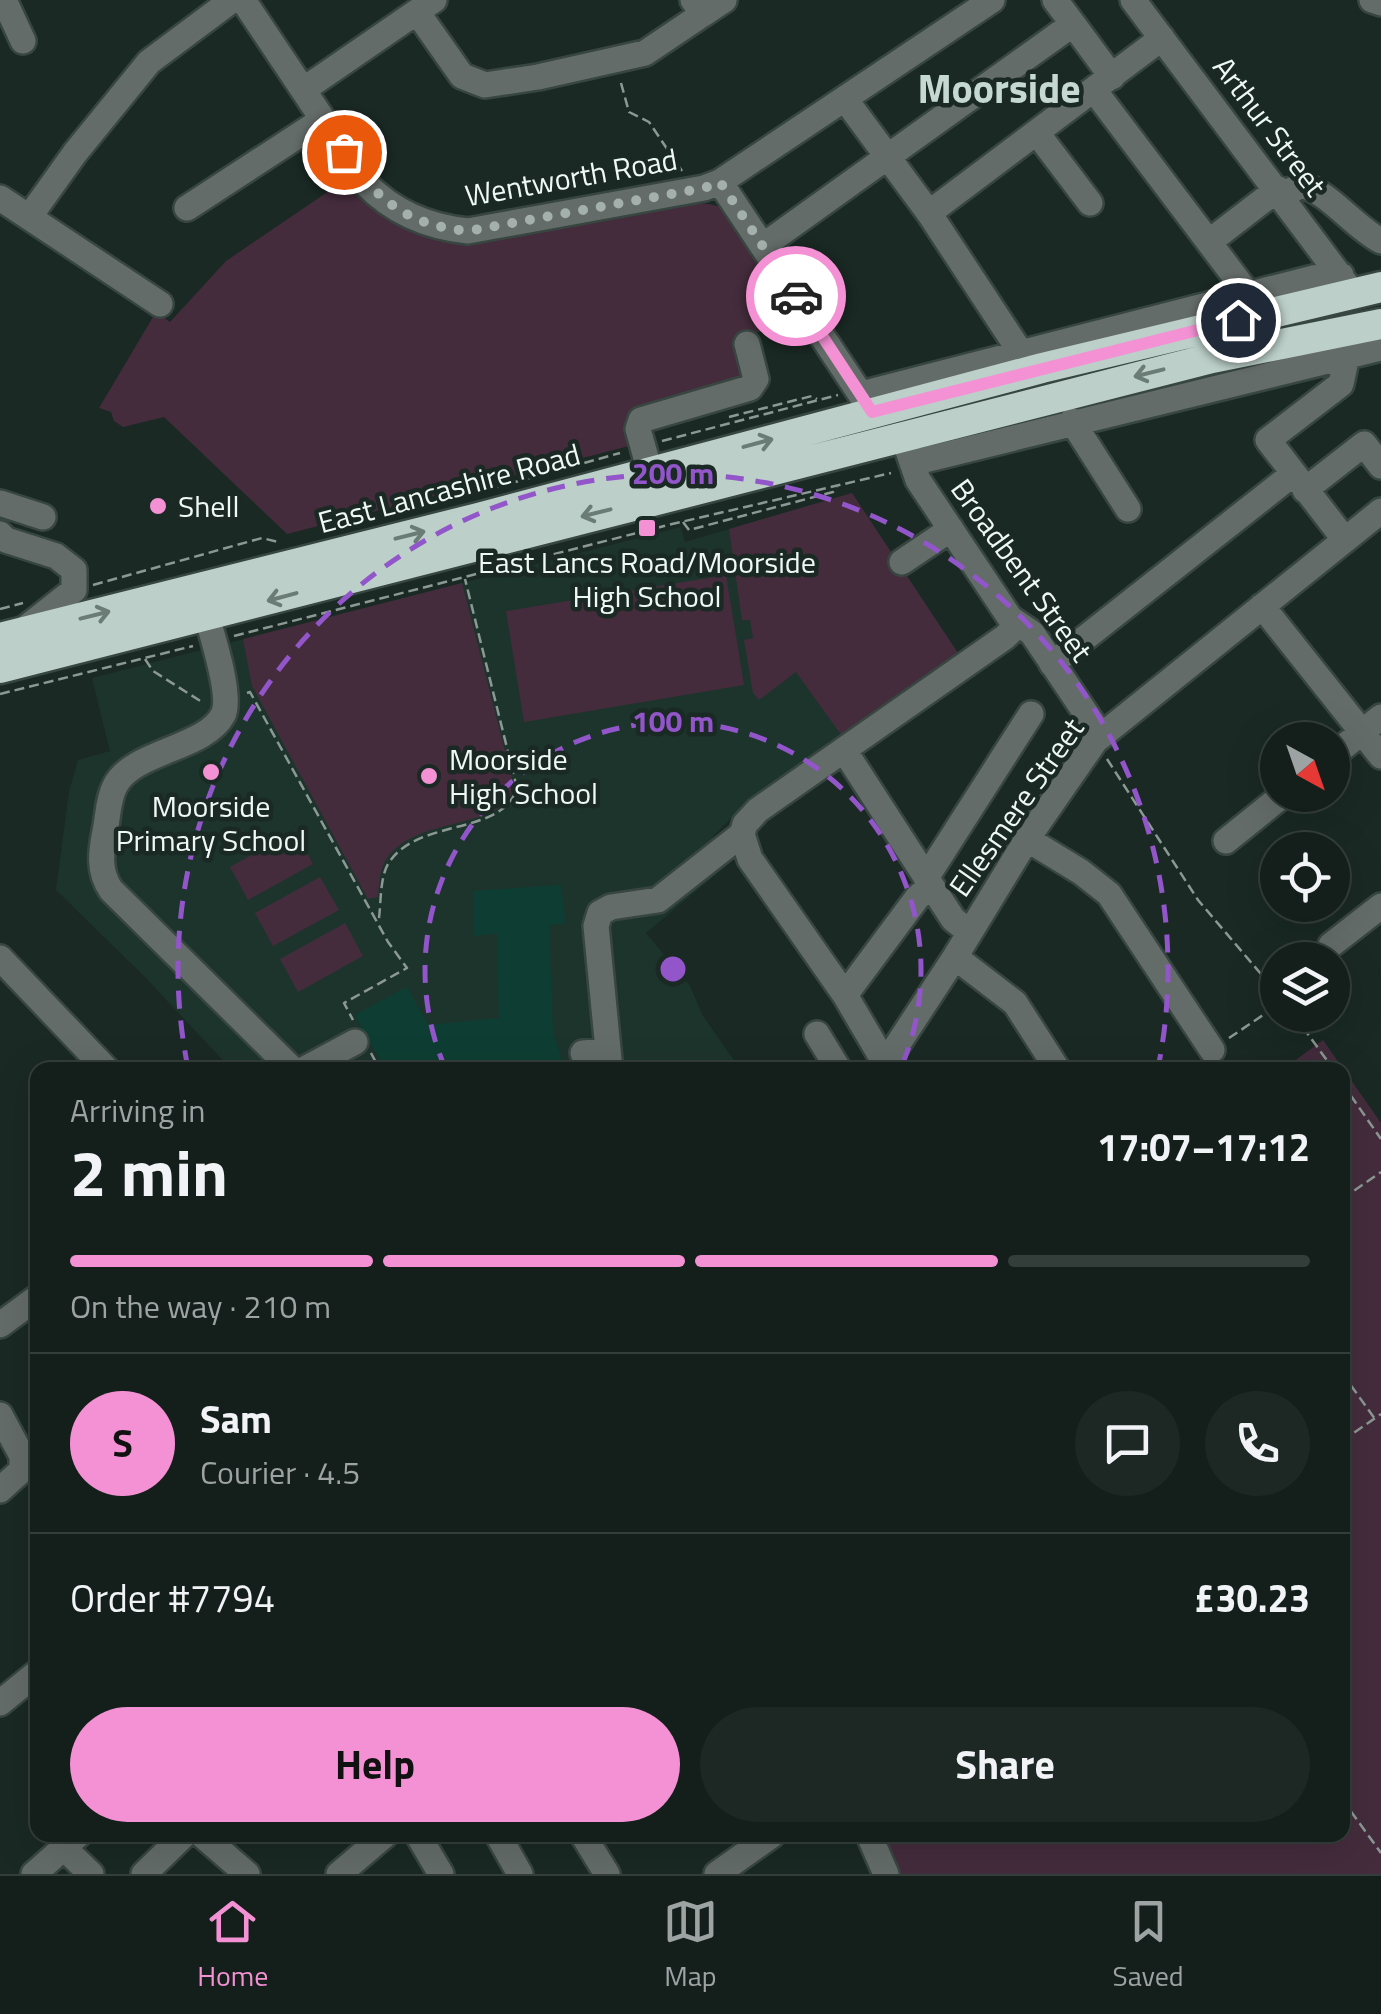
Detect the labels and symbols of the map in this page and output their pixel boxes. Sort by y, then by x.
street label: Arthur Street [1202,46,1338,206]
district label: Moorside [917,58,1081,119]
pin [302,110,387,195]
street label: Wentworth Road [461,136,681,218]
courier [746,246,846,346]
pin [1196,278,1281,363]
one-way arrow [1134,365,1165,384]
street label: East Lancashire Road [313,431,585,545]
one-way arrow [742,432,773,451]
text: 200 m [632,450,714,496]
street label: Broadbent Street [940,469,1105,672]
place label: Shell [178,483,239,529]
marker: Shell [147,495,169,517]
one-way arrow [581,505,612,524]
marker: East Lancs Road/Moorside High School [636,517,658,539]
one-way arrow [394,525,425,544]
place label: East Lancs Road/Moorside High School [478,539,816,619]
one-way arrow [267,589,298,607]
one-way arrow [79,604,110,623]
text: 100 m [632,698,714,744]
street label: Ellesmere Street [937,708,1095,906]
north arrow [1260,722,1350,812]
place label: Moorside High School [449,736,598,816]
marker: Moorside Primary School [200,761,222,783]
marker: Moorside High School [418,765,440,787]
place label: Moorside Primary School [116,783,306,863]
centre of rings [655,951,691,987]

